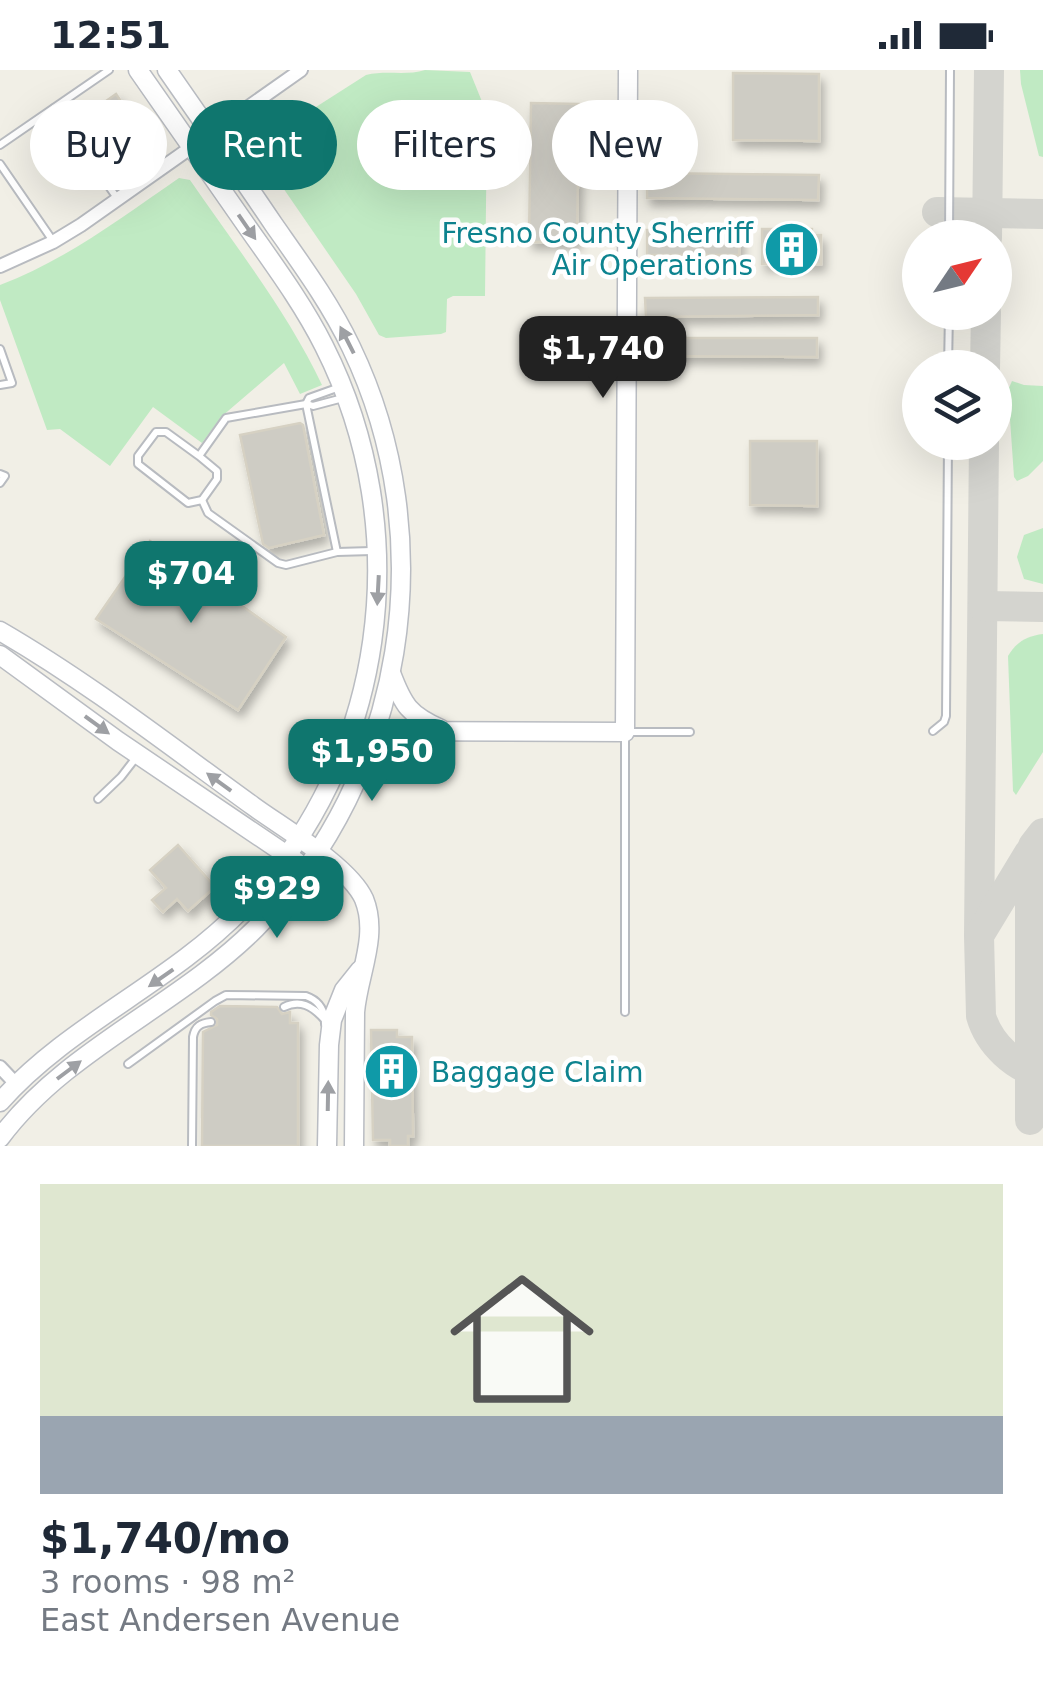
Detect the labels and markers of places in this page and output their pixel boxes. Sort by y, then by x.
place label: Fresno County Sherriff Air Operations [441,217,754,282]
building icon: Fresno County Sherriff Air Operations [762,219,822,279]
pin: $1,740 [522,316,684,401]
pin: $704 [132,541,250,626]
pin: $1,950 [291,719,453,804]
pin: $929 [218,856,336,941]
building icon: Baggage Claim [362,1042,422,1102]
place label: Baggage Claim [431,1056,644,1089]

